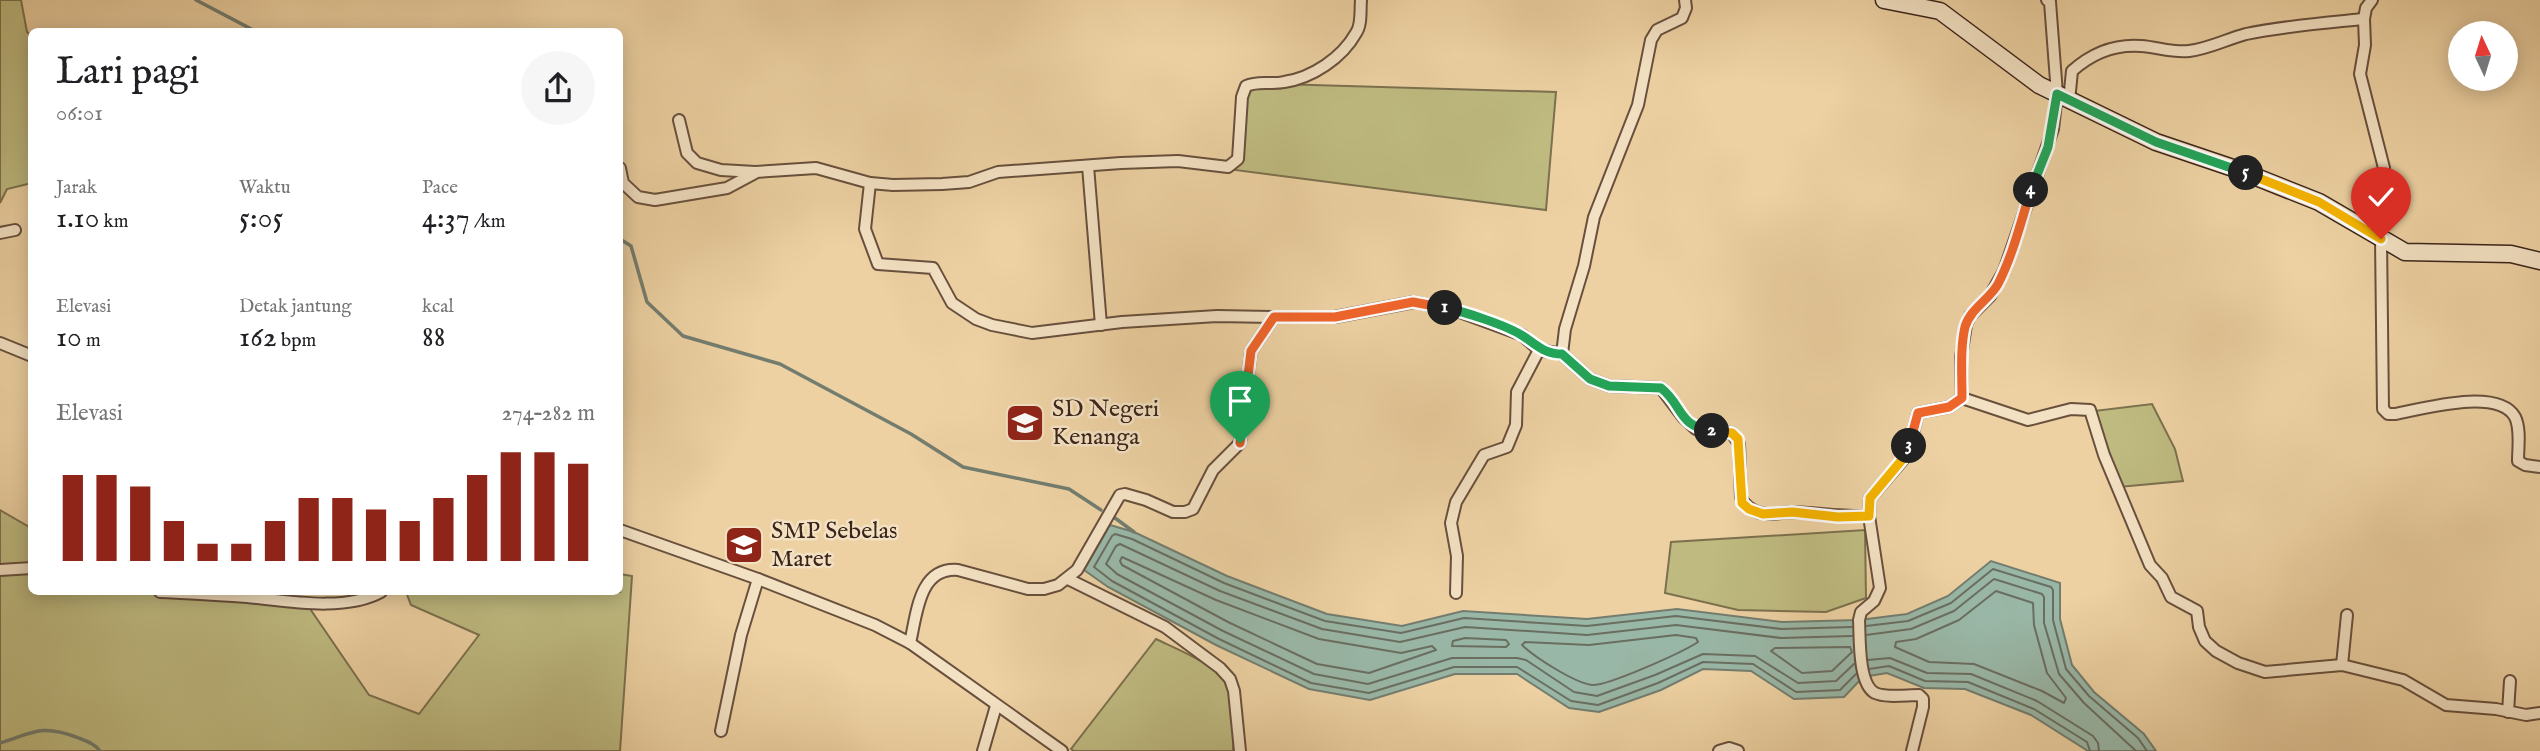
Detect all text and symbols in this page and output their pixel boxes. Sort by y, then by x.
north arrow [2448,21,2518,91]
map controls [2448,21,2518,91]
text: Lari pagi [56,49,200,97]
button: share [521,51,595,125]
text: 06:01 [56,99,103,128]
pin: 5 [2228,156,2264,190]
text: 5 [2242,160,2249,184]
pin [2351,167,2411,239]
pin: 4 [2014,172,2048,208]
text: Jarak [56,176,97,200]
text: Waktu [239,176,291,200]
text: Pace [422,176,458,200]
text: 4 [2026,177,2035,201]
icon: check [2362,178,2400,216]
text: 1.10 [56,200,99,238]
text: 5:05 [239,200,283,238]
text: 4:37 [422,200,470,238]
text: km [99,210,128,234]
text: /km [470,210,505,234]
pin: 1 [1428,290,1462,326]
text: Elevasi [56,295,111,319]
text: Detak jantung [239,295,352,319]
text: kcal [422,295,454,319]
text: 1 [1441,295,1448,319]
text: 10 [56,319,82,357]
text: 162 [239,319,277,357]
text: 88 [422,319,446,357]
text: m [82,329,101,353]
text: bpm [277,329,316,353]
pin [1210,371,1270,443]
icon: arrive [1221,382,1259,420]
place label: SD Negeri Kenanga [1052,394,1159,453]
text: Elevasi [56,399,123,428]
text: 274–282 m [501,399,595,428]
school or university icon: SD Negeri Kenanga [1004,402,1046,444]
pin: 2 [1694,414,1730,448]
text: 2 [1707,418,1716,442]
pin: 3 [1892,428,1926,464]
text: 3 [1905,433,1912,457]
place label: SMP Sebelas Maret [771,516,898,575]
school or university icon: SMP Sebelas Maret [723,524,765,566]

